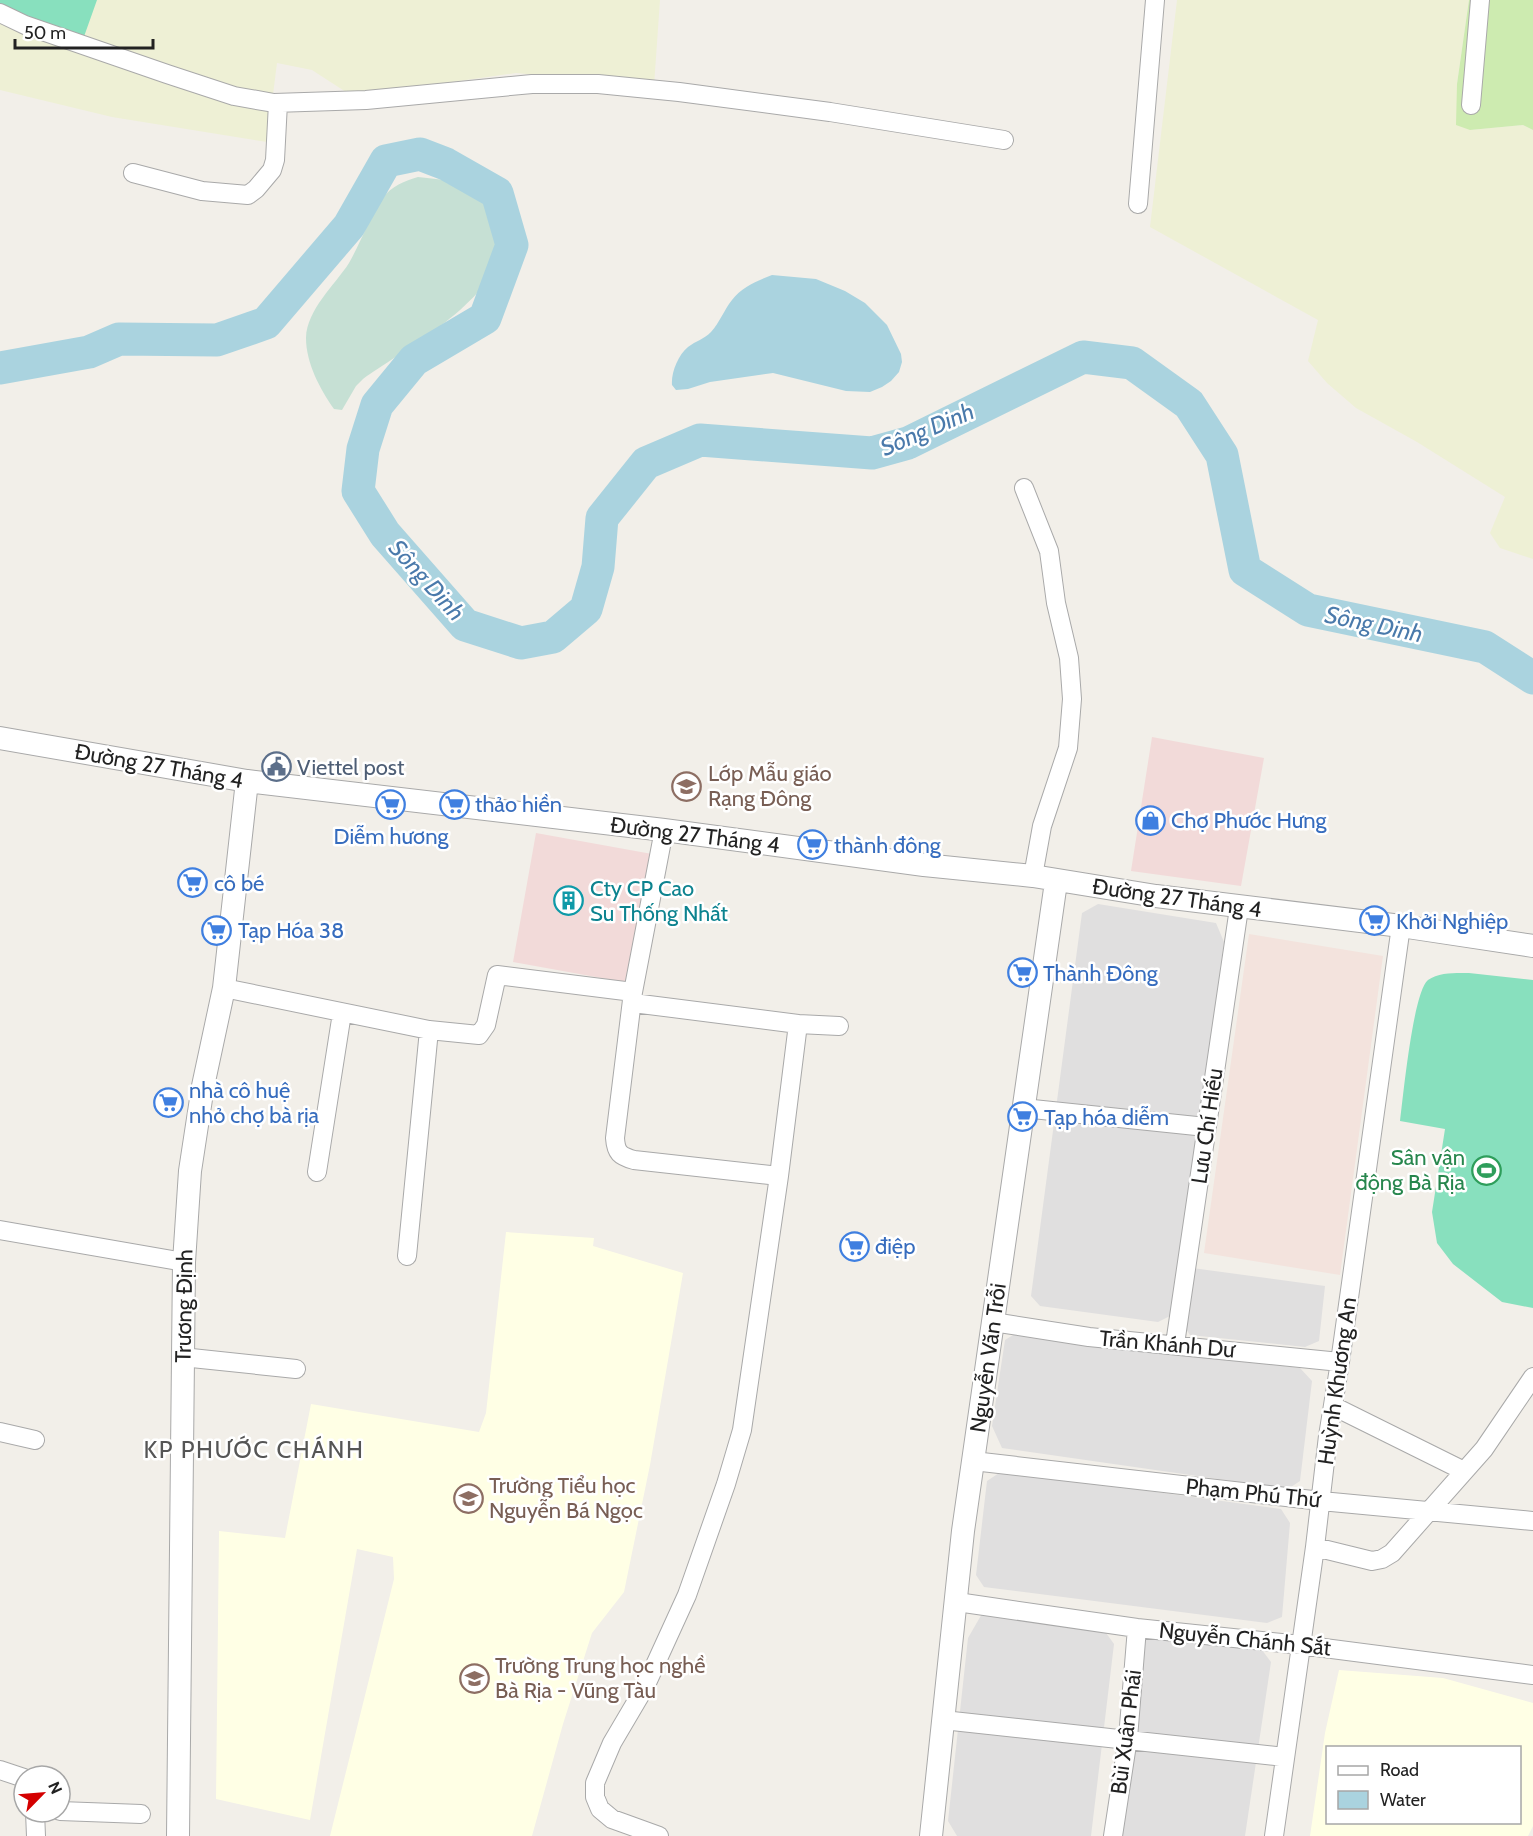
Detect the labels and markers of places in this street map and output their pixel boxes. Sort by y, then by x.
public building icon: Viettel post [260,751,292,783]
place label: Viettel post [297,754,405,781]
place label: Lớp Mẫu giáo Rạng Đông [708,760,832,812]
school or university icon: Lớp Mẫu giáo Rạng Đông [671,770,703,802]
supermarket icon: Diễm hương [375,788,407,820]
supermarket icon: thảo hiền [438,788,470,820]
place label: thảo hiền [475,791,562,818]
shop icon: Chợ Phước Hưng [1134,804,1166,836]
place label: Chợ Phước Hưng [1171,807,1328,834]
place label: Diễm hương [334,823,449,850]
supermarket icon: thành đông [797,829,829,861]
place label: thành đông [834,832,942,859]
supermarket icon: cô bé [177,867,209,899]
place label: cô bé [214,870,264,897]
place label: Cty CP Cao Su Thống Nhất [590,875,729,927]
building icon: Cty CP Cao Su Thống Nhất [553,885,585,917]
supermarket icon: Khởi Nghiệp [1359,905,1391,937]
place label: Khởi Nghiệp [1396,908,1508,935]
supermarket icon: Tạp Hóa 38 [201,914,233,946]
place label: Tạp Hóa 38 [238,917,344,944]
supermarket icon: Thành Đông [1006,957,1038,989]
place label: Thành Đông [1043,960,1159,987]
place label: nhà cô huệ nhỏ chợ bà rịa [189,1077,320,1129]
supermarket icon: nhà cô huệ nhỏ chợ bà rịa [152,1087,184,1119]
supermarket icon: Tạp hóa diễm [1007,1101,1039,1133]
place label: Tạp hóa diễm [1044,1104,1169,1131]
place label: Sân vận động Bà Rịa [1356,1144,1465,1196]
sports icon: Sân vận động Bà Rịa [1470,1154,1502,1186]
supermarket icon: điệp [838,1230,870,1262]
place label: điệp [875,1233,915,1260]
place label: Trường Tiểu học Nguyễn Bá Ngọc [489,1472,643,1524]
school or university icon: Trường Tiểu học Nguyễn Bá Ngọc [452,1482,484,1514]
place label: Trường Trung học nghề Bà Rịa - Vũng Tàu [495,1652,705,1704]
school or university icon: Trường Trung học nghề Bà Rịa - Vũng Tàu [458,1662,490,1694]

